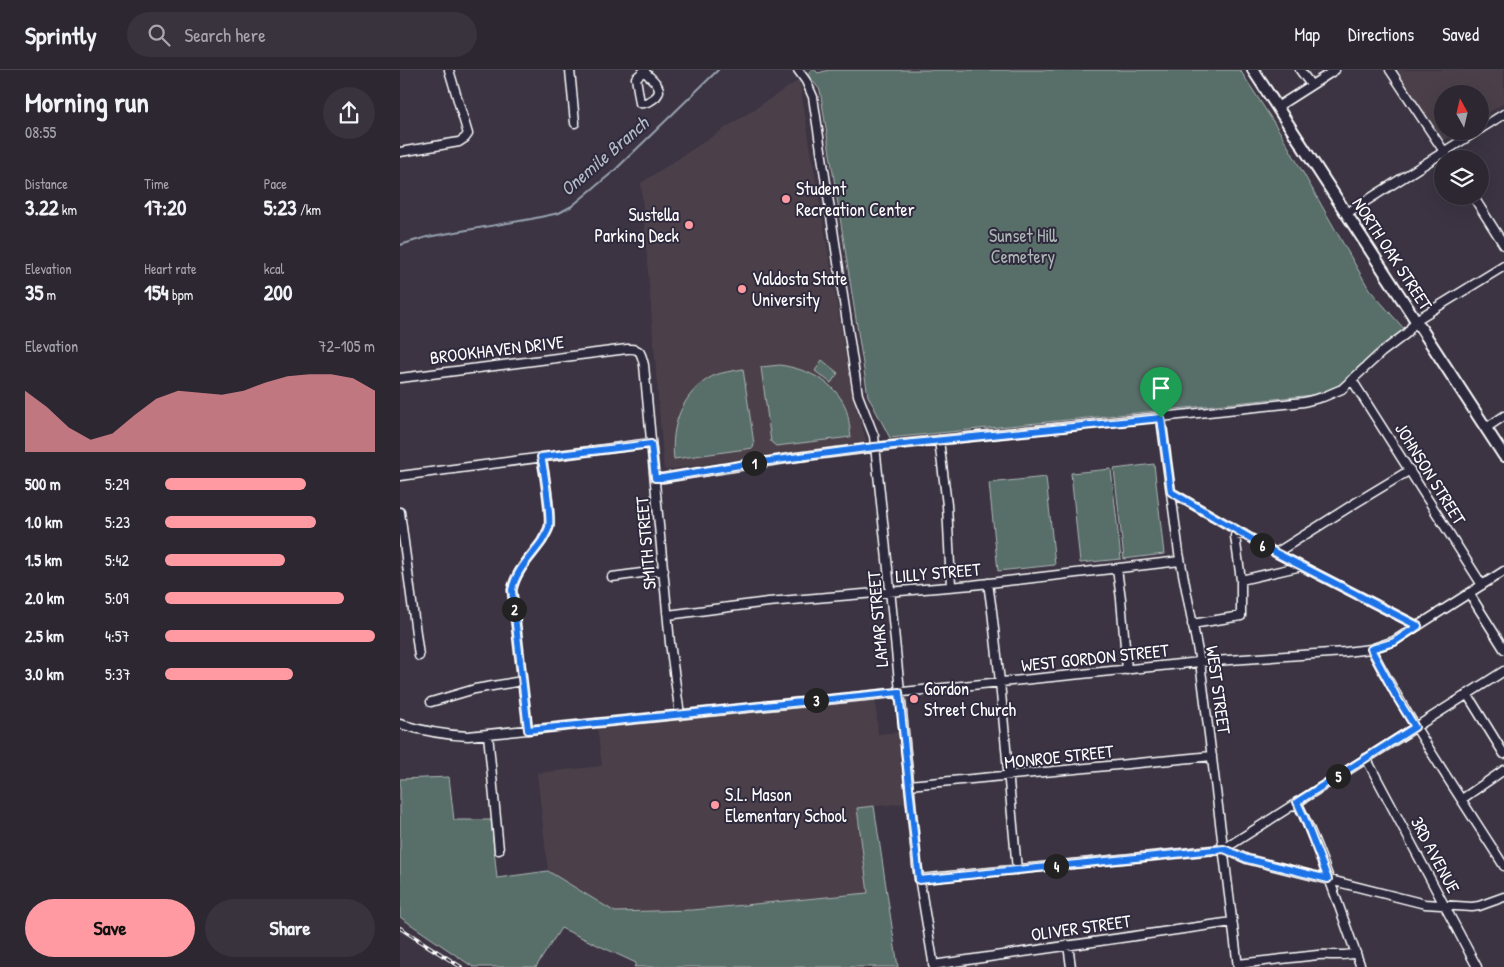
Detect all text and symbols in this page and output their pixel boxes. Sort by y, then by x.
search box [127,12,477,57]
text: Sprintly [25,19,97,51]
icon: search [145,21,173,49]
text: Search here [185,22,266,48]
text: Map [1295,22,1320,47]
text: Directions [1348,22,1414,47]
text: Saved [1442,22,1479,47]
text: Morning run [25,83,149,121]
north arrow [1434,85,1489,140]
map controls [1434,85,1489,205]
button: share [323,87,375,139]
water label: Onemile Branch [554,109,655,202]
text: 08:55 [25,121,56,143]
button: layers [1434,150,1489,205]
text: Distance [25,174,68,193]
text: Time [144,174,169,193]
text: Pace [264,174,287,193]
place label: Student Recreation Center [796,176,915,222]
street label: NORTH OAK STREET [1346,192,1439,316]
text: 3.22 [25,193,59,222]
text: 17:20 [144,193,186,222]
text: 5:23 [264,193,297,222]
marker: Student Recreation Center [780,193,792,205]
text: km [59,200,77,219]
text: /km [297,200,321,219]
place label: Sustella Parking Deck [594,202,680,248]
marker: Sustella Parking Deck [683,219,695,231]
park label: Sunset Hill Cemetery [989,223,1057,269]
text: Elevation [25,259,72,278]
text: Heart rate [144,259,197,278]
text: kcal [264,259,284,278]
place label: Valdosta State University [752,266,847,312]
text: 35 [25,278,43,307]
text: 154 [144,278,169,307]
text: 200 [264,278,292,307]
marker: Valdosta State University [736,283,748,295]
text: m [43,285,56,304]
text: bpm [169,285,193,304]
street label: BROOKHAVEN DRIVE [429,329,565,370]
text: Elevation [25,335,78,357]
text: 72–105 m [319,335,375,357]
pin [1140,367,1182,418]
icon: arrive [1147,374,1175,402]
street label: JOHNSON STREET [1389,418,1472,530]
pin: 1 [742,450,766,476]
text: 1 [752,454,757,473]
text: 500 m [25,473,61,495]
text: 5:29 [105,473,129,495]
street label: SMITH STREET [629,495,662,591]
text: 1.0 km [25,511,63,533]
text: 5:23 [105,511,130,533]
pin: 6 [1250,532,1274,558]
text: 6 [1260,536,1265,555]
text: 1.5 km [25,549,62,571]
text: 5:42 [105,549,129,571]
street label: LILLY STREET [894,556,982,589]
street label: LAMAR STREET [861,569,894,668]
text: 2.0 km [25,587,64,609]
text: 5:09 [105,587,129,609]
pin: 2 [502,596,526,622]
text: 2 [511,600,518,619]
text: 2.5 km [25,625,64,647]
text: 4:57 [105,625,129,647]
street label: WEST GORDON STREET [1020,637,1170,678]
street label: WEST STREET [1200,644,1237,736]
text: 3.0 km [25,663,64,685]
text: 5:37 [105,663,131,685]
place label: Gordon Street Church [924,676,1017,722]
pin: 3 [804,688,828,712]
text: 3 [813,691,820,710]
marker: Gordon Street Church [908,693,920,705]
street label: MONROE STREET [1003,738,1115,775]
pin: 5 [1326,764,1350,788]
text: 5 [1336,767,1341,786]
place label: S.L. Mason Elementary School [725,782,847,828]
marker: S.L. Mason Elementary School [709,799,721,811]
street label: 3RD AVENUE [1405,812,1466,897]
pin: 4 [1044,854,1068,878]
text: 4 [1054,857,1059,876]
button: Save [25,899,195,957]
button: Share [205,899,375,957]
street label: OLIVER STREET [1029,908,1133,947]

